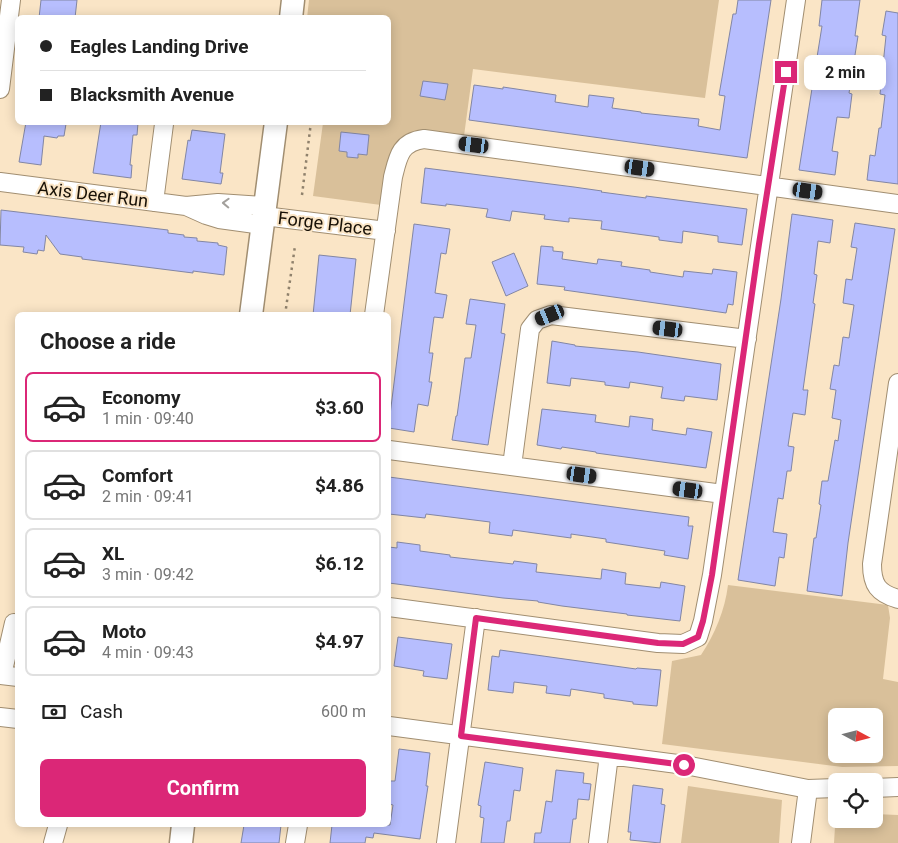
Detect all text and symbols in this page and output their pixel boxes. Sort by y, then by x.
text: Eagles Landing Drive [70,35,249,58]
callout: 2 min [804,54,886,90]
route end [775,61,797,83]
text: 2 min [825,63,865,82]
text: Blacksmith Avenue [70,83,234,106]
car [458,136,489,154]
car [624,158,655,178]
street label: Axis Deer Run [37,177,149,211]
car [792,181,823,201]
one-way arrow [221,198,229,208]
street label: Forge Place [277,207,373,239]
car [533,302,566,328]
car [652,320,683,338]
text: Choose a ride [40,329,176,354]
icon: car [42,385,87,430]
text: Economy [102,386,181,409]
text: $3.60 [315,396,364,419]
text: 1 min · 09:40 [102,409,194,428]
icon: car [42,463,87,508]
text: Comfort [102,464,173,487]
car [566,465,597,485]
text: $4.86 [315,474,364,497]
car [672,480,703,500]
text: 2 min · 09:41 [102,487,194,506]
icon: car [42,541,87,586]
text: XL [102,542,124,565]
text: $6.12 [315,552,364,575]
text: 3 min · 09:42 [102,565,194,584]
icon: car [42,619,87,664]
text: Moto [102,620,146,643]
text: $4.97 [315,630,364,653]
text: 4 min · 09:43 [102,643,194,662]
icon: cash [40,698,68,726]
text: Cash [80,700,123,723]
text: 600 m [321,702,366,721]
north arrow [828,708,882,762]
map controls [828,708,883,828]
route start [673,754,695,776]
button: Confirm [40,759,366,817]
button: locate [828,773,883,828]

